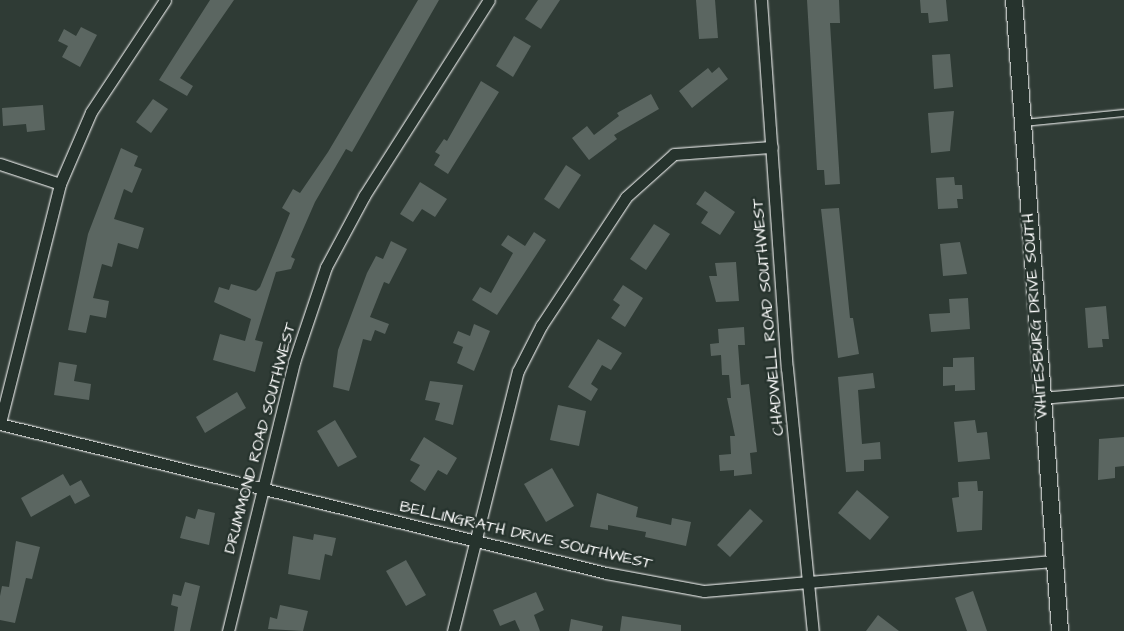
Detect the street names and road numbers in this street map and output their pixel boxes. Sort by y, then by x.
street label: CHADWELL ROAD SOUTHWEST [748,197,788,437]
street label: WHITESBURG DRIVE SOUTH [1018,213,1052,419]
street label: DRUMMOND ROAD SOUTHWEST [220,320,300,556]
street label: BELLINGRATH DRIVE SOUTHWEST [398,497,654,573]

